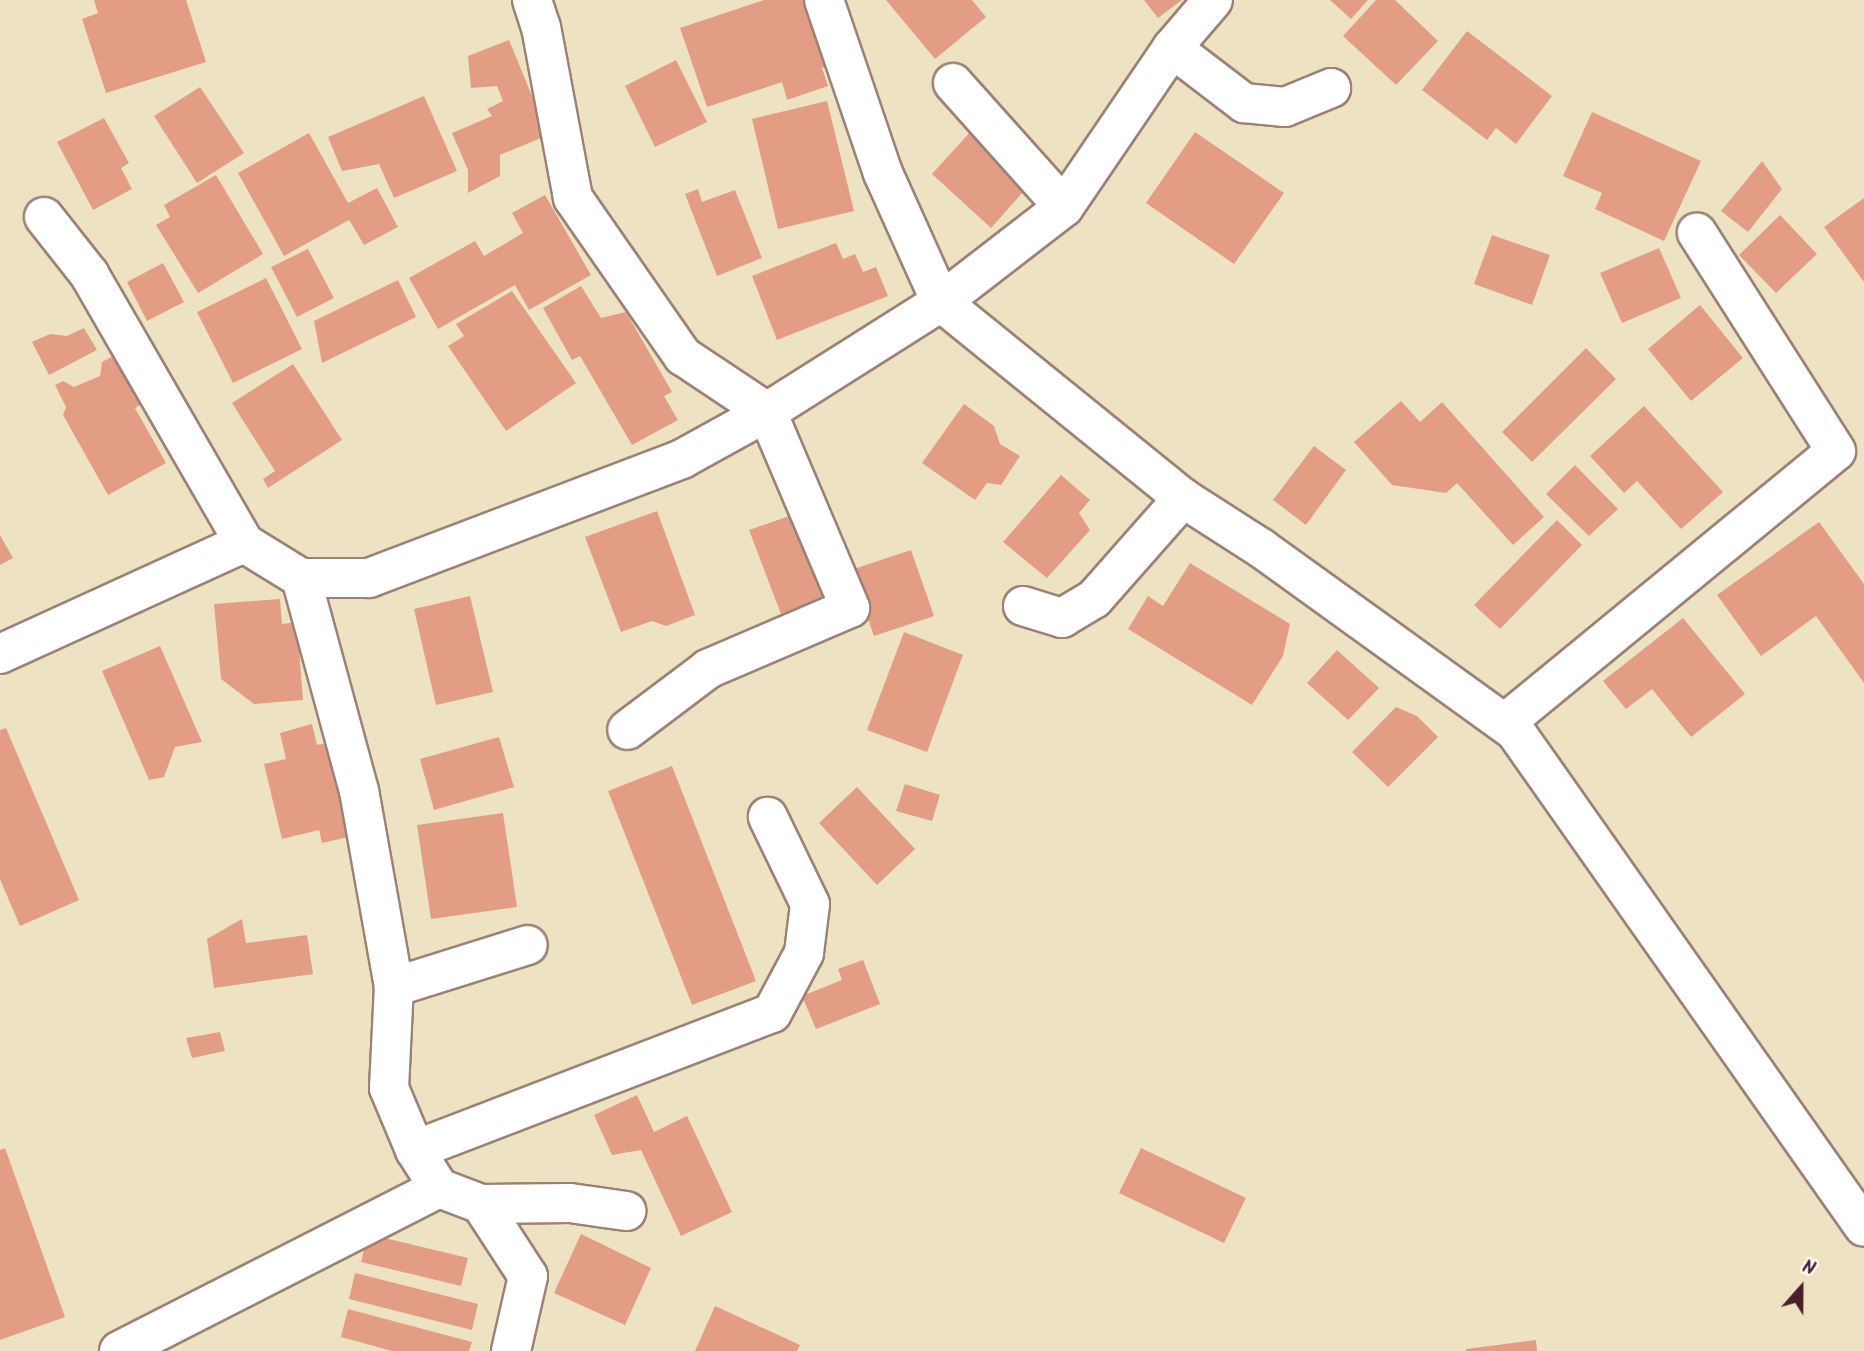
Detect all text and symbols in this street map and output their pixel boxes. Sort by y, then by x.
text: N [1798,1252,1820,1285]
north arrow [1766,1253,1836,1323]

